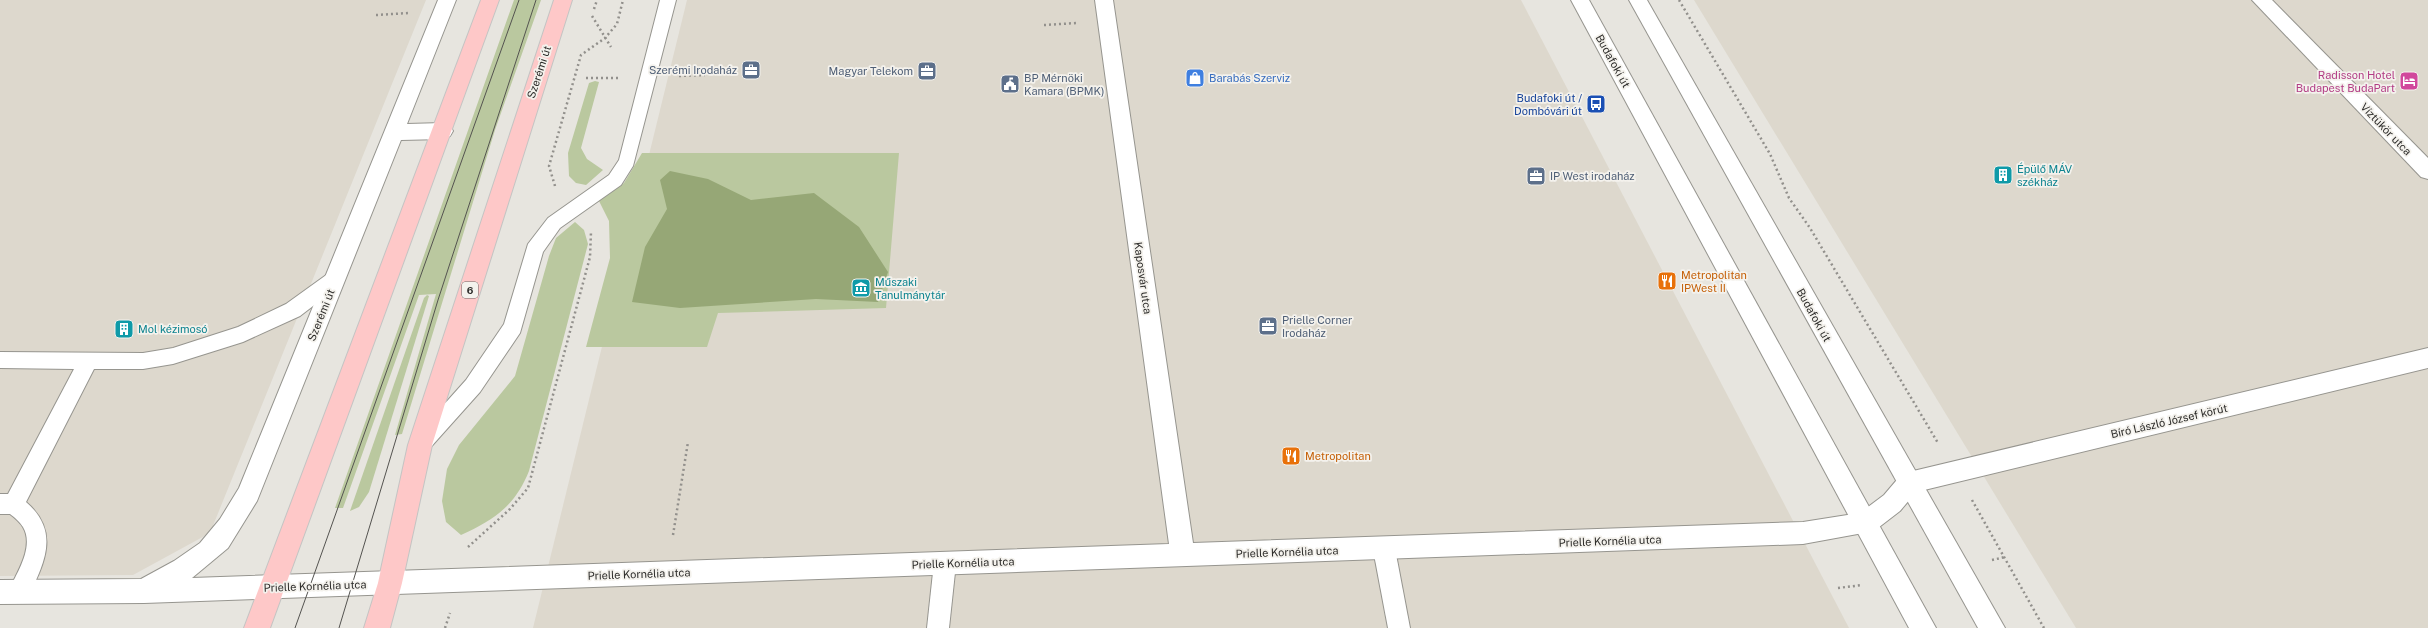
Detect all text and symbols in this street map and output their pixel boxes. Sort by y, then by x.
street label: Budafoki út [1593,32,1633,90]
street label: Szerémi út [525,44,553,100]
office icon: Szerémi Irodaház [740,59,762,81]
office icon: Magyar Telekom [916,60,938,82]
place label: Szerémi Irodaház [649,64,737,76]
place label: Magyar Telekom [829,65,913,77]
shop icon: Barabás Szerviz [1184,67,1206,89]
place label: Radisson Hotel Budapest BudaPart [2296,69,2395,94]
hotel icon: Radisson Hotel Budapest BudaPart [2398,70,2420,92]
place label: BP Mérnöki Kamara (BPMK) [1024,72,1104,97]
place label: Barabás Szerviz [1209,72,1290,84]
public building icon: BP Mérnöki Kamara (BPMK) [999,73,1021,95]
place label: Budafoki út / Dombóvári út [1514,92,1582,117]
bus stop icon: Budafoki út / Dombóvári út [1585,93,1607,115]
street label: Víztükör utca [2358,101,2414,157]
place label: Épülő MÁV székház [2017,162,2073,188]
building icon: Épülő MÁV székház [1992,164,2014,186]
office icon: IP West irodaház [1525,165,1547,187]
place label: IP West irodaház [1550,170,1635,182]
street label: Kaposvár utca [1132,241,1154,315]
place label: Metropolitan IPWest II [1681,269,1747,294]
restaurant icon: Metropolitan IPWest II [1656,270,1678,292]
place label: Műszaki Tanulmánytár [875,276,945,301]
museum icon: Műszaki Tanulmánytár [850,277,872,299]
road number: 6 [462,282,478,298]
street label: Budafoki út [1794,286,1834,344]
street label: Szerémi út [305,287,337,343]
place label: Prielle Corner Irodaház [1282,314,1352,339]
office icon: Prielle Corner Irodaház [1257,315,1279,337]
building icon: Mol kézimosó [113,318,135,340]
place label: Mol kézimosó [138,323,207,335]
street label: Bíró László József körút [2109,402,2229,440]
restaurant icon: Metropolitan [1280,445,1302,467]
place label: Metropolitan [1305,450,1371,462]
street label: Prielle Kornélia utca [1558,533,1662,549]
street label: Prielle Kornélia utca [1235,544,1339,560]
street label: Prielle Kornélia utca [911,555,1015,571]
street label: Prielle Kornélia utca [587,566,691,582]
street label: Prielle Kornélia utca [263,578,367,594]

